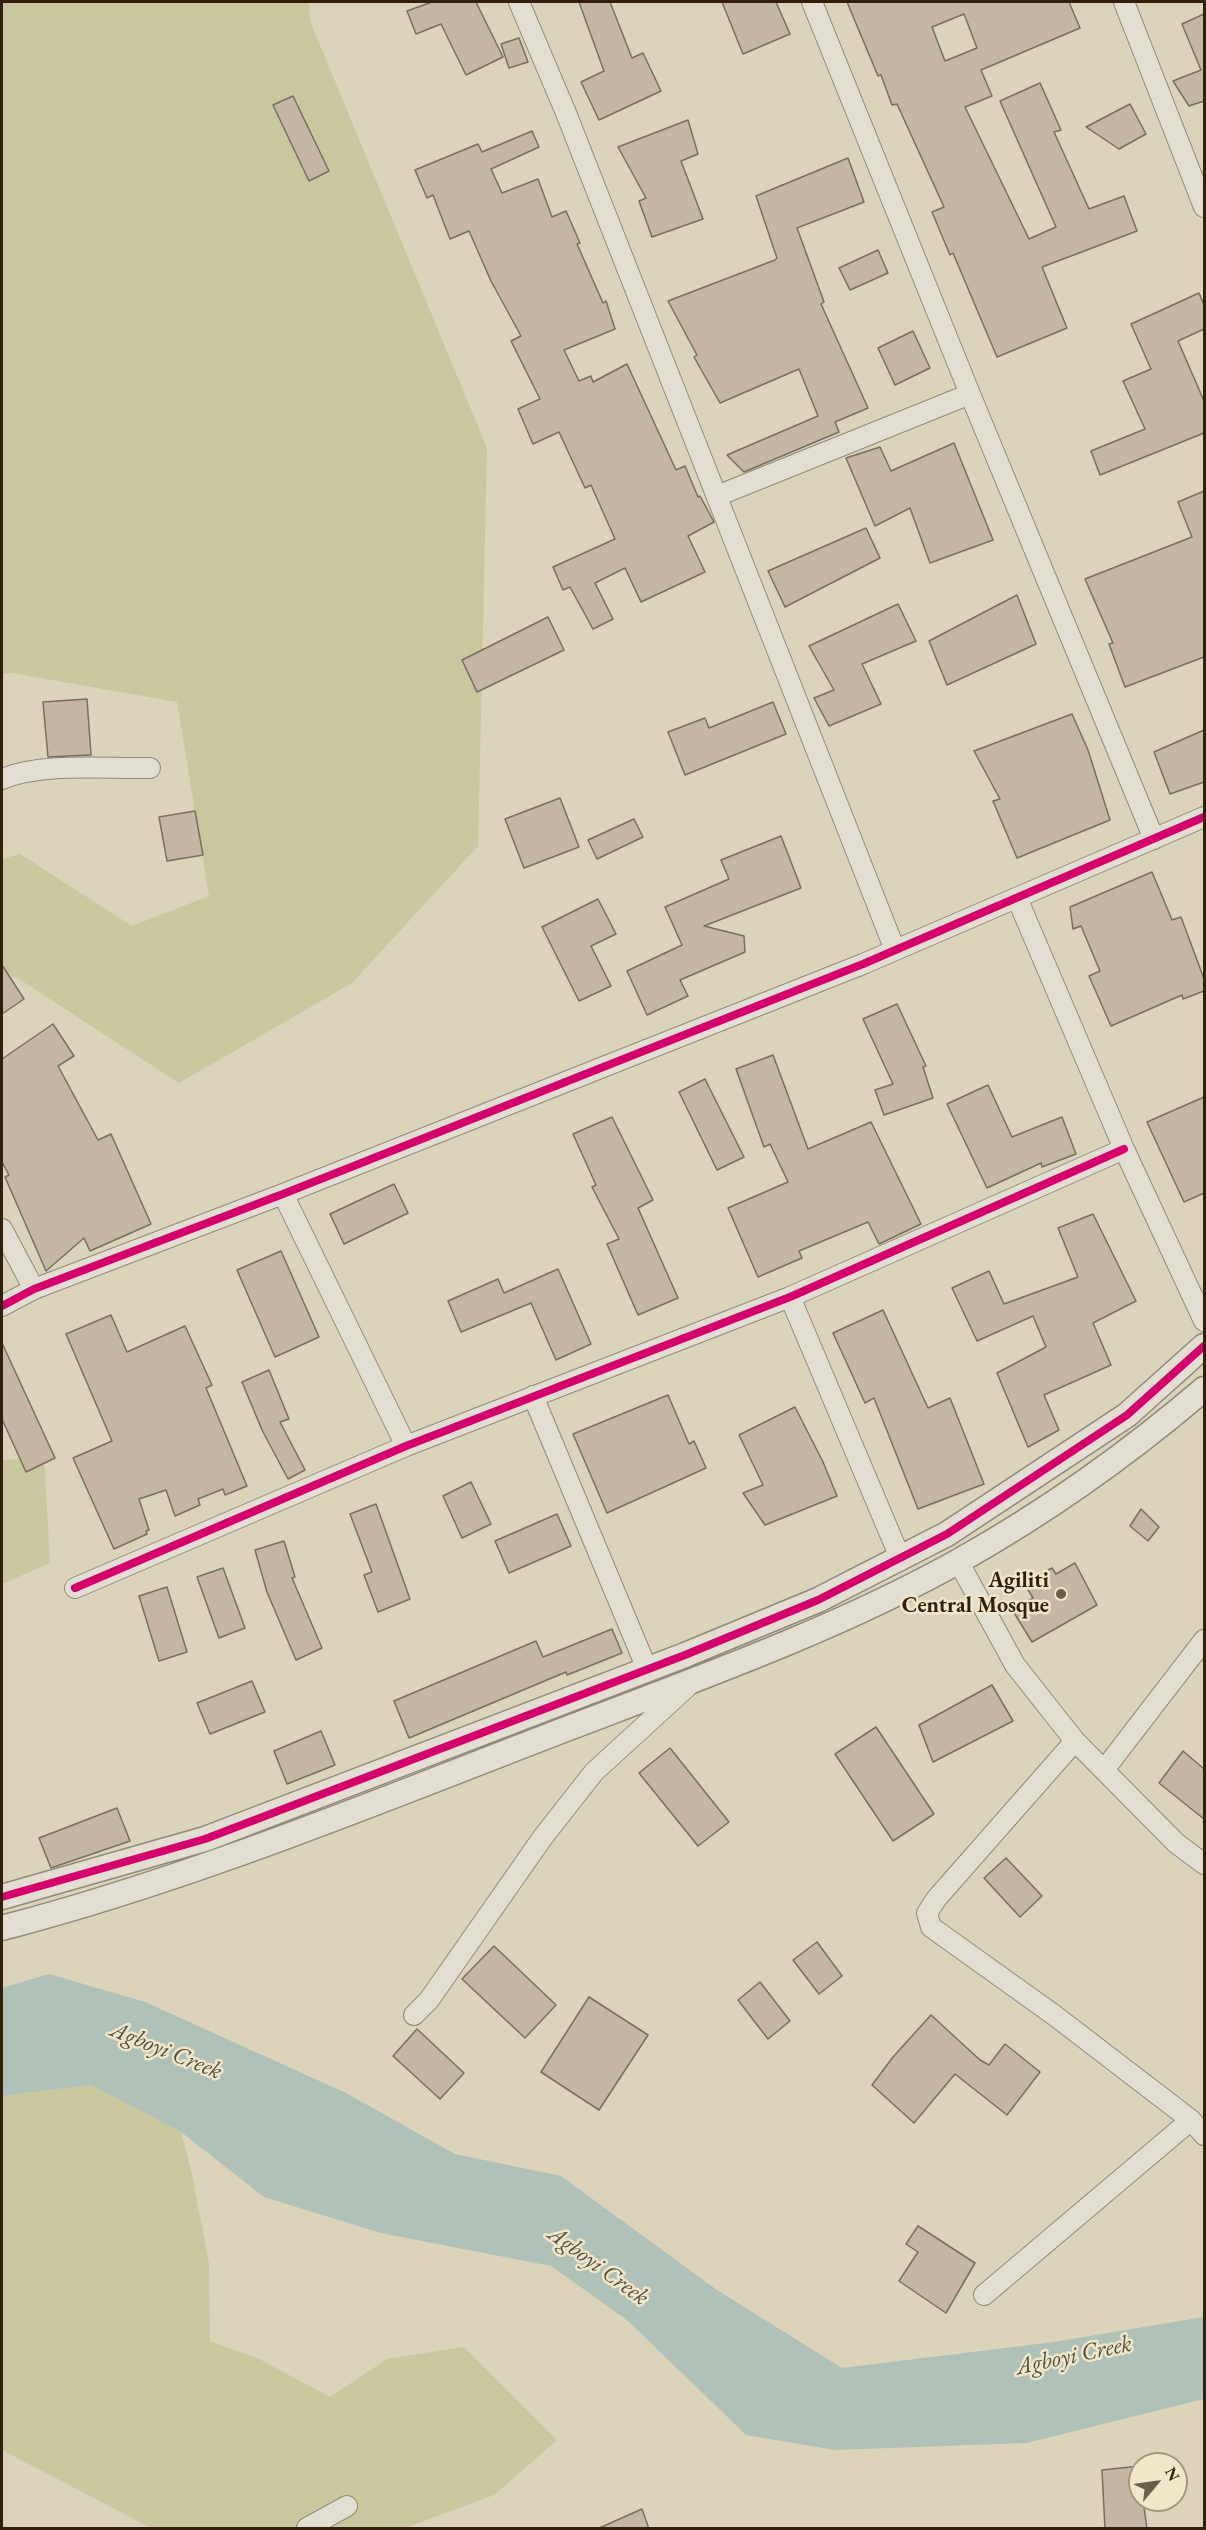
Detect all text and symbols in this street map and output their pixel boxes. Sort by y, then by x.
place label: Agiliti Central Mosque [902,1568,1049,1620]
marker: Agiliti Central Mosque [1054,1587,1068,1601]
water label: Agboyi Creek [106,2016,226,2086]
water label: Agboyi Creek [542,2220,654,2312]
water label: Agboyi Creek [1014,2330,1134,2382]
north arrow [1128,2452,1188,2512]
text: N [1160,2463,1185,2485]

